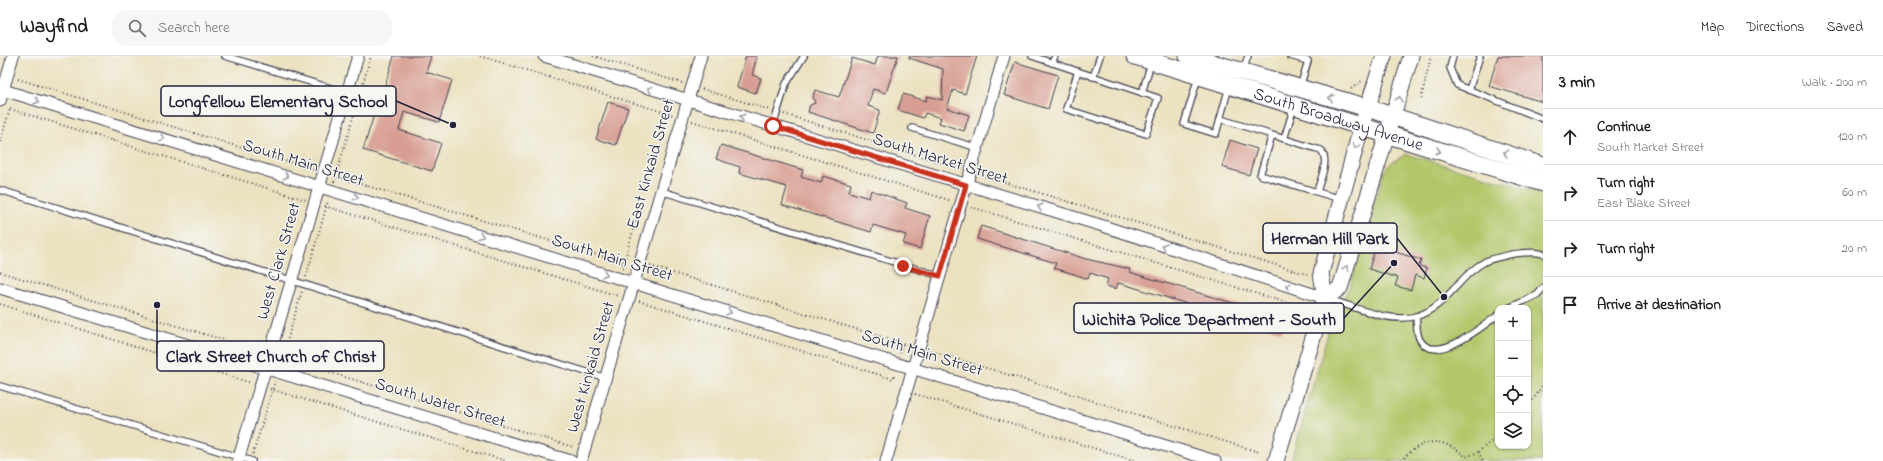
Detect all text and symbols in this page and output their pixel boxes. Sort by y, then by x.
search box [112,10,392,46]
text: Wayfind [20,14,88,41]
icon: search [126,17,148,39]
text: Search here [158,17,230,39]
text: Map [1701,17,1724,38]
text: Directions [1746,17,1804,38]
text: Saved [1826,17,1863,38]
text: 3 min [1559,70,1595,95]
text: Walk · 200 m [1802,73,1867,92]
street label: South Broadway Avenue [1250,81,1427,158]
one-way arrow [647,85,654,94]
callout: Longfellow Elementary School [161,86,396,116]
text: Longfellow Elementary School [168,90,388,117]
one-way arrow [1327,94,1334,103]
one-way arrow [34,96,41,105]
street label: East Kinkaid Street [620,96,682,232]
one-way arrow [1394,96,1403,103]
one-way arrow [738,113,745,122]
text: Continue [1597,116,1651,138]
route start [764,117,782,135]
icon: ahead [1559,126,1581,148]
street label: South Market Street [869,127,1011,192]
text: 120 m [1837,127,1867,146]
one-way arrow [158,133,165,142]
street label: South Main Street [239,133,367,193]
text: South Market Street [1597,138,1704,157]
one-way arrow [1353,142,1361,149]
one-way arrow [1434,146,1441,155]
one-way arrow [1503,150,1510,158]
one-way arrow [282,171,289,180]
text: Turn right [1597,172,1655,194]
icon: right [1559,182,1581,204]
text: 60 m [1842,183,1867,202]
one-way arrow [353,192,360,201]
text: East Blake Street [1597,194,1691,213]
street label: West Clark Street [250,199,308,322]
one-way arrow [1036,203,1043,212]
callout: Herman Hill Park [1263,223,1397,253]
text: Herman Hill Park [1271,227,1390,253]
street label: South Main Street [548,228,676,288]
one-way arrow [477,231,484,240]
icon: right [1559,238,1581,260]
text: Turn right [1597,238,1655,260]
text: 20 m [1842,239,1867,258]
one-way arrow [1160,242,1167,251]
route end [894,257,912,275]
one-way arrow [1341,265,1350,272]
one-way arrow [601,269,608,278]
one-way arrow [1284,282,1291,291]
icon: arrive [1559,294,1581,316]
text: Arrive at destination [1597,294,1721,316]
street label: West Kinkaid Street [560,298,622,436]
callout: Wichita Police Department - South [1074,303,1344,333]
map controls [1495,305,1531,449]
button: + [1495,305,1531,341]
one-way arrow [726,307,733,316]
text: Wichita Police Department - South [1082,308,1336,334]
street label: South Main Street [858,323,986,383]
callout: Clark Street Church of Christ [157,341,384,371]
button: − [1495,341,1531,377]
text: Clark Street Church of Christ [166,345,377,371]
street label: South Water Street [372,371,509,435]
button: locate [1495,377,1531,413]
button: layers [1495,413,1531,449]

